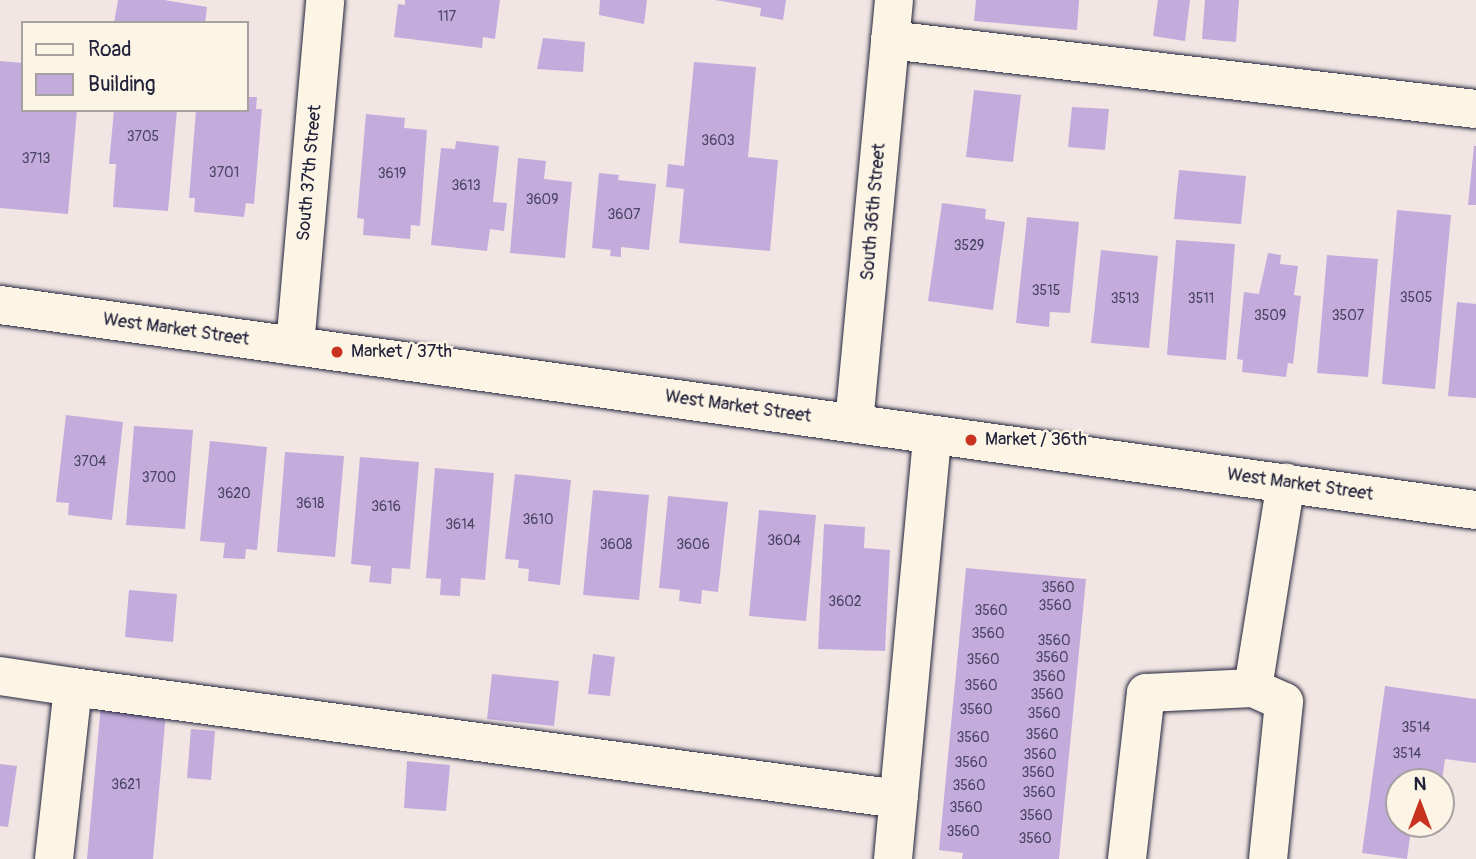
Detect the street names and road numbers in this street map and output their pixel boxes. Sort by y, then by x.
street label: South 37th Street [293,104,327,242]
street label: South 36th Street [857,142,891,282]
street label: West Market Street [101,309,251,351]
street label: West Market Street [663,386,813,428]
street label: West Market Street [1225,464,1375,506]

